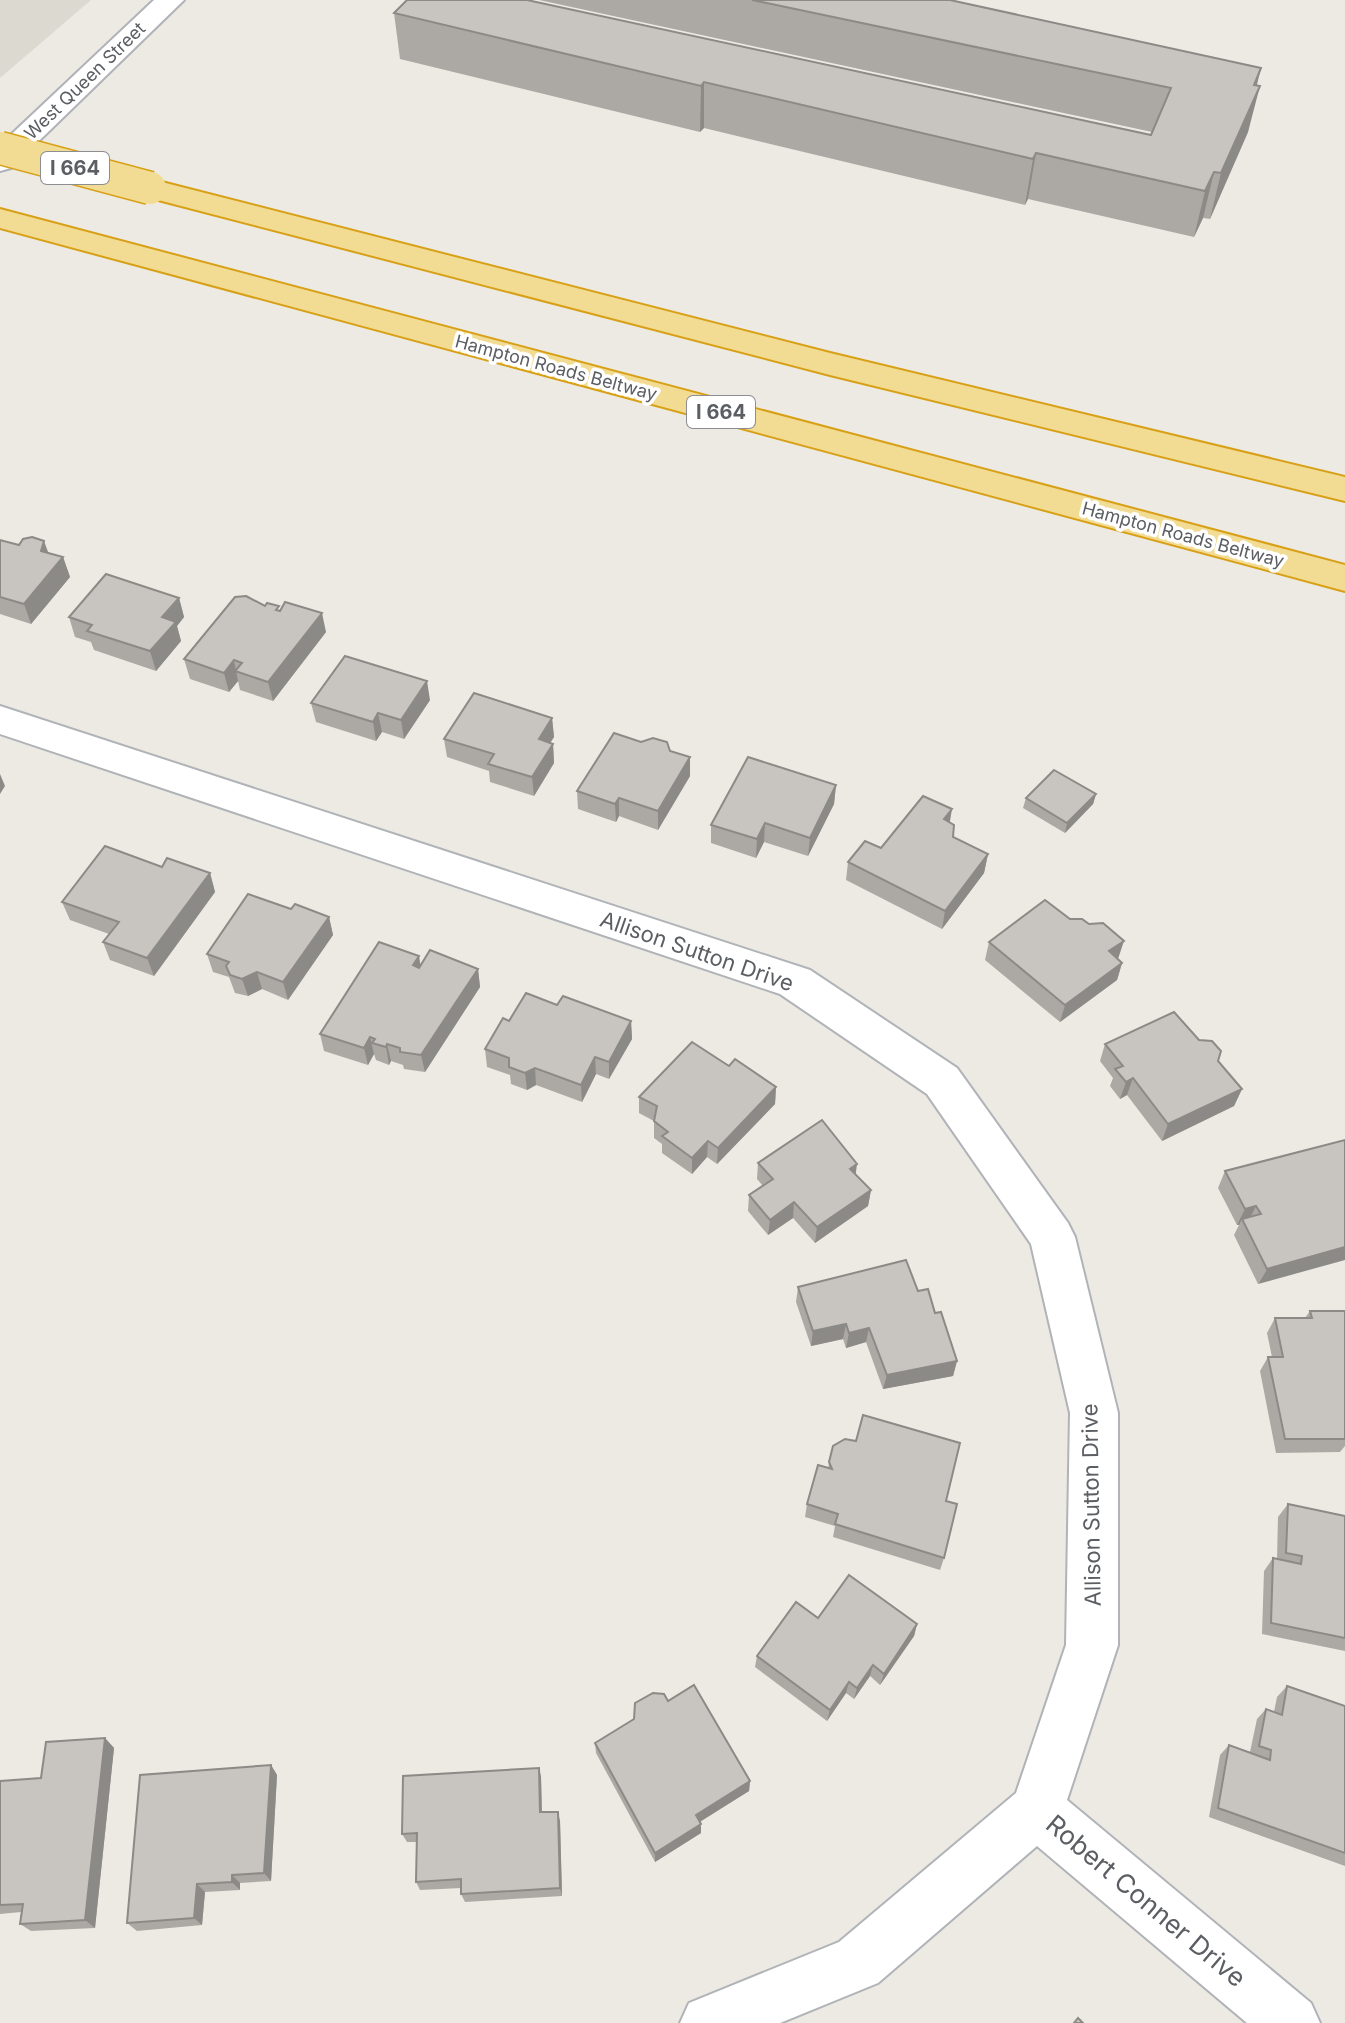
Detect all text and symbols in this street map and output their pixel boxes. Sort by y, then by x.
street label: West Queen Street [20,18,149,144]
road number: I 664 [41,152,109,184]
street label: Hampton Roads Beltway [453,330,659,405]
road number: I 664 [687,396,755,428]
street label: Hampton Roads Beltway [1080,497,1286,572]
street label: Allison Sutton Drive [597,906,797,996]
street label: Allison Sutton Drive [1076,1403,1106,1607]
street label: Robert Conner Drive [1040,1808,1252,1993]

